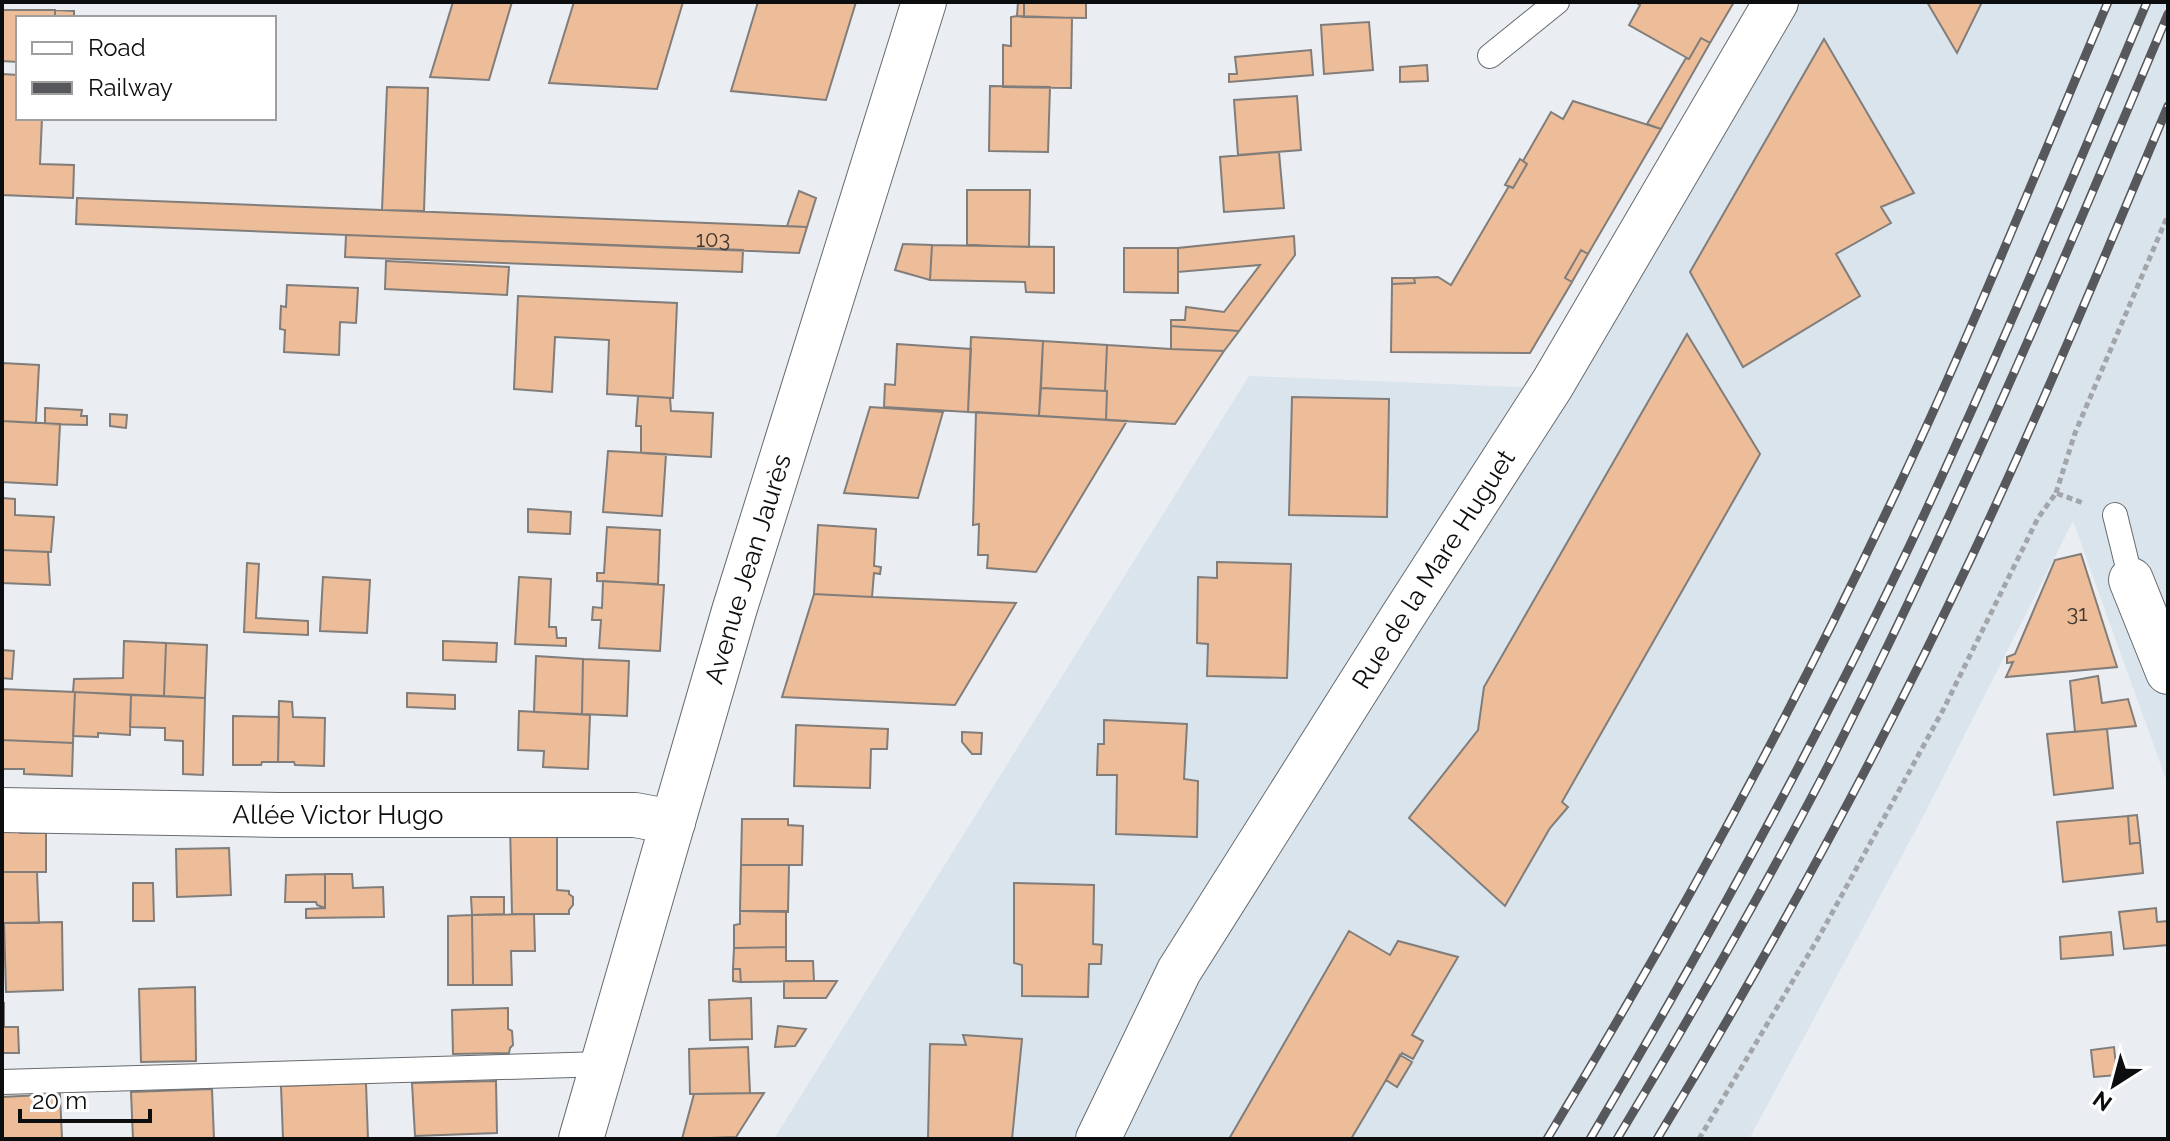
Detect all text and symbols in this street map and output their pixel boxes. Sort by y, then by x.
legend [16,16,276,120]
text: Road [88,33,146,62]
text: Railway [88,73,173,102]
house number: 103 [696,226,730,252]
street label: Rue de la Mare Huguet [1346,444,1521,694]
street label: Avenue Jean Jaurès [699,450,797,687]
house number: 31 [2066,600,2088,626]
street label: Allée Victor Hugo [232,799,443,830]
north arrow [2074,1045,2154,1125]
scale bar [20,1073,150,1123]
text: 20 m [32,1086,87,1115]
text: N [2088,1086,2117,1117]

